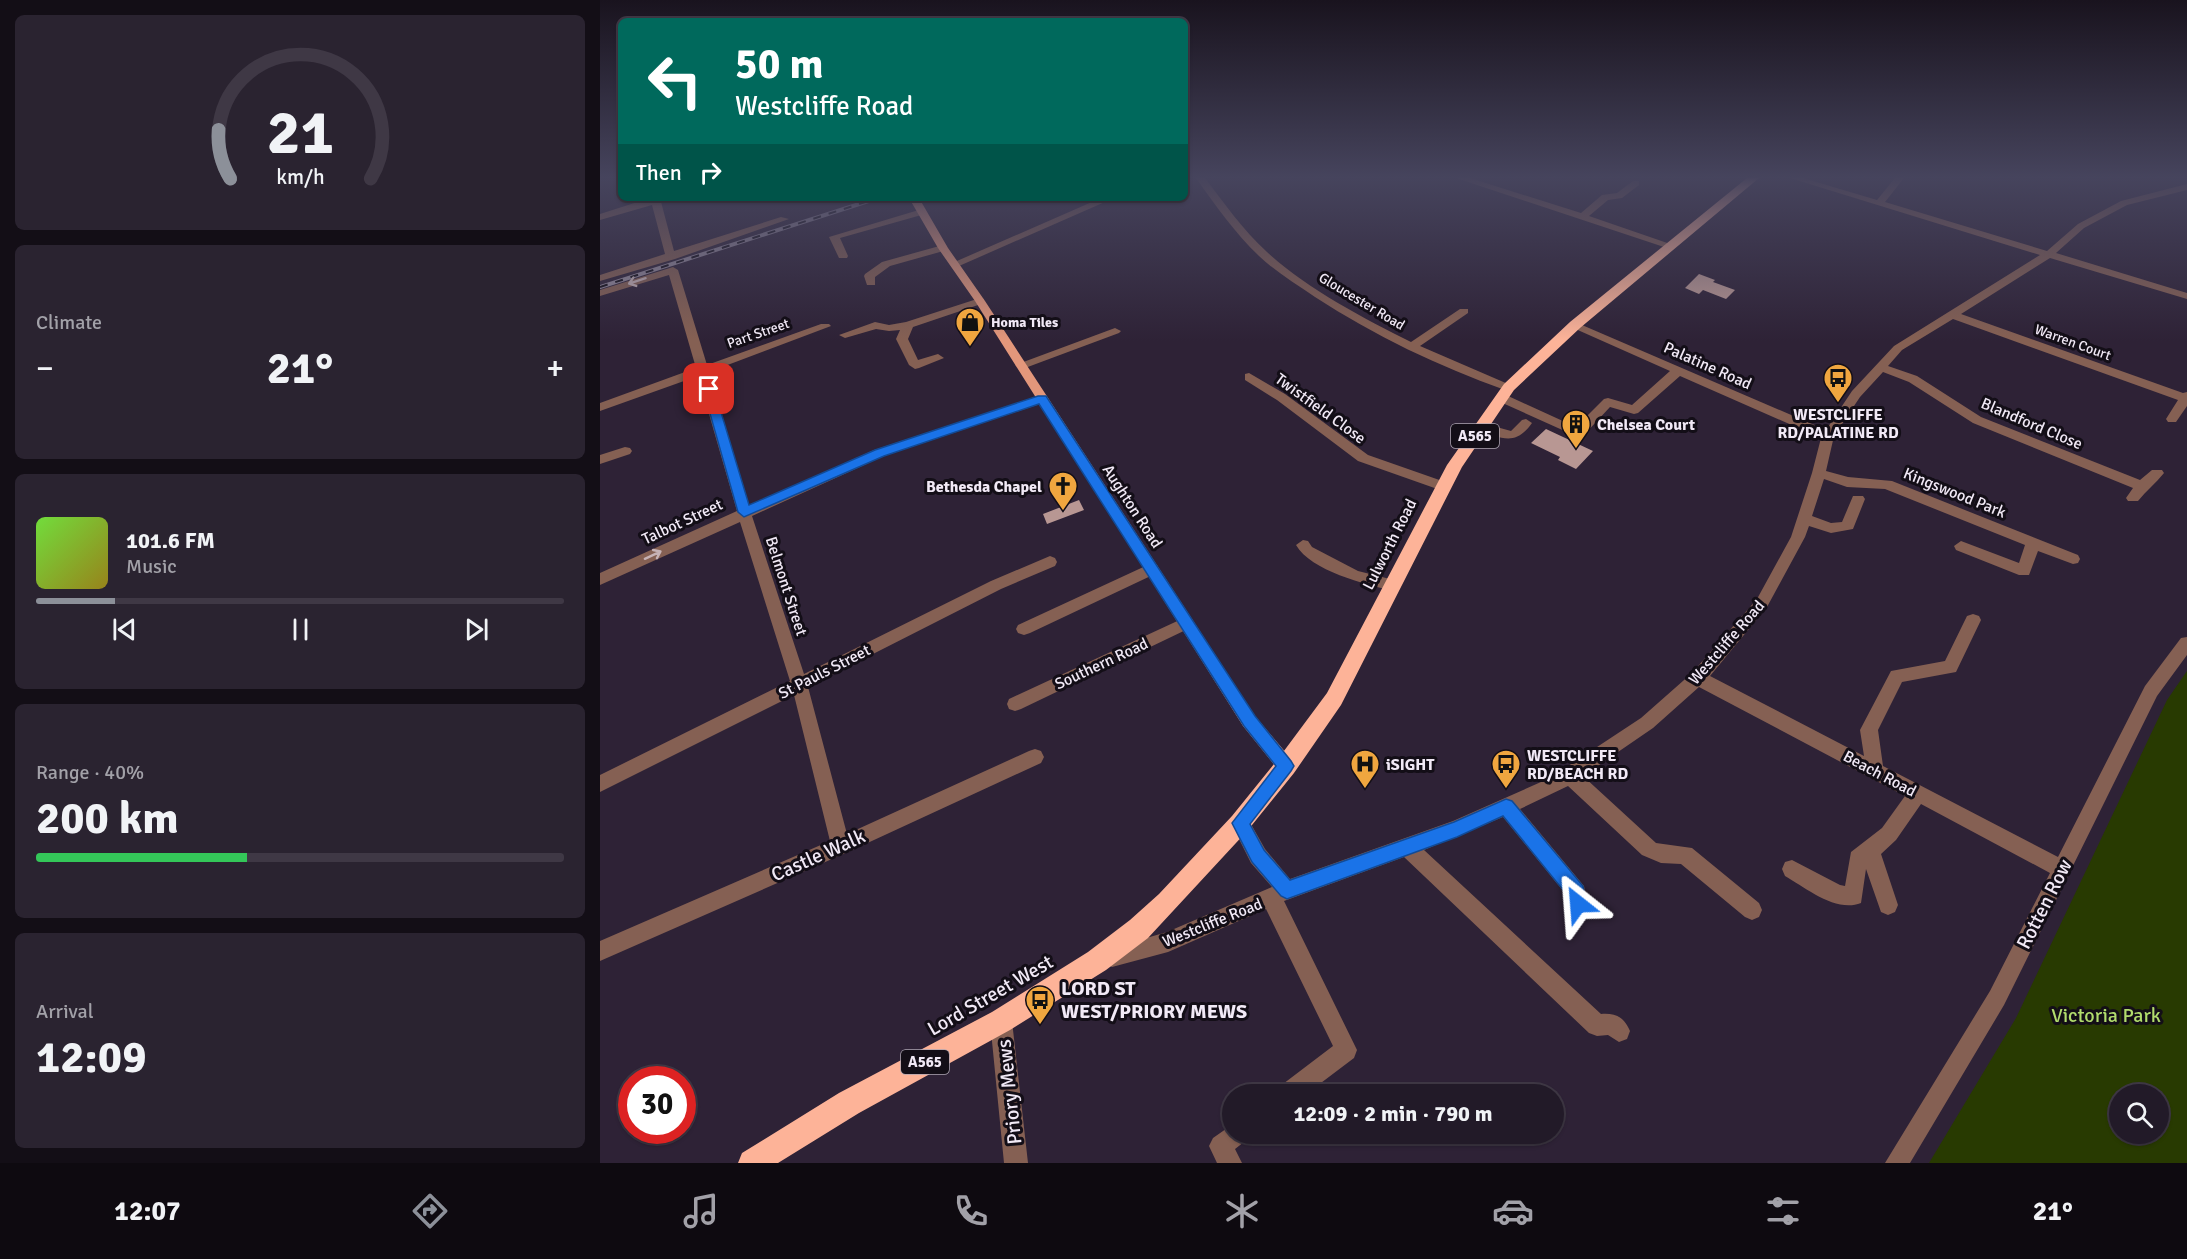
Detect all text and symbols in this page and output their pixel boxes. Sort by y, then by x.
text: 50 m [735,39,824,90]
icon: left [636,42,714,120]
text: Westcliffe Road [735,90,913,123]
text: 21 [266,94,334,171]
icon: right [694,156,727,189]
text: Then [636,159,682,186]
text: km/h [276,165,324,191]
street label: Gloucester Road [1316,269,1408,334]
one-way arrow [628,277,647,288]
shop icon: Homa Tiles [954,306,986,348]
text: Climate [36,310,102,335]
place label: Homa Tiles [991,314,1058,331]
street label: Part Street [725,315,792,352]
street label: Warren Court [2032,321,2113,364]
street label: Palatine Road [1661,338,1755,394]
text: 21° [267,341,333,396]
text: − [36,348,54,389]
text: + [546,348,564,389]
bus stop icon: WESTCLIFFE RD/PALATINE RD [1822,362,1854,404]
pin [683,363,734,414]
street label: Twistfield Close [1271,369,1370,448]
icon: arrive [692,372,725,405]
street label: Blandford Close [1978,394,2085,454]
place label: WESTCLIFFE RD/PALATINE RD [1777,405,1899,443]
building icon: Chelsea Court [1560,408,1592,450]
place label: Chelsea Court [1597,415,1695,435]
road number: A565 [1451,424,1499,448]
street label: Aughton Road [1098,461,1167,552]
street label: Kingswood Park [1900,463,2009,523]
church icon: Bethesda Chapel [1047,470,1079,512]
place label: Bethesda Chapel [926,477,1042,497]
street label: Talbot Street [639,494,726,549]
street label: Lulworth Road [1358,496,1421,593]
text: 101.6 FM [126,527,215,554]
street label: Belmont Street [761,534,812,639]
one-way arrow [644,548,662,560]
text: Music [126,554,177,579]
street label: Westcliffe Road [1685,596,1769,689]
icon: previous [108,613,141,646]
icon: pause [284,613,317,646]
icon: next [460,613,493,646]
street label: Southern Road [1052,634,1151,694]
street label: St Pauls Street [775,640,874,704]
place label: WESTCLIFFE RD/BEACH RD [1527,746,1628,784]
street label: Beach Road [1840,746,1919,801]
hospital icon: iSIGHT [1349,748,1381,790]
bus stop icon: WESTCLIFFE RD/BEACH RD [1490,748,1522,790]
place label: iSIGHT [1386,755,1435,775]
text: Range · 40% [36,760,144,785]
text: 200 km [36,791,179,846]
street label: Castle Walk [767,824,869,887]
street label: Rotten Row [2011,855,2078,953]
position arrow [1546,872,1610,936]
street label: Westcliffe Road [1160,894,1265,952]
street label: Lord Street West [923,949,1058,1042]
place label: LORD ST WEST/PRIORY MEWS [1061,976,1247,1024]
bus stop icon: LORD ST WEST/PRIORY MEWS [1024,984,1056,1026]
text: Arrival [36,999,94,1024]
park label: Victoria Park [2051,1003,2161,1028]
text: 12:09 [36,1030,146,1085]
street label: Priory Mews [992,1038,1027,1146]
road number: A565 [901,1050,949,1074]
speed limit sign: 30 [618,1066,696,1144]
map controls [2109,1084,2169,1144]
button: search [2109,1084,2169,1144]
text: 12:09 · 2 min · 790 m [1293,1100,1493,1127]
icon: directions [409,1190,451,1232]
icon: music [680,1190,722,1232]
icon: phone [950,1190,992,1232]
icon: climate [1221,1190,1263,1232]
icon: car [1492,1190,1534,1232]
icon: filters [1762,1190,1804,1232]
text: 12:07 [114,1195,181,1228]
text: 21° [2033,1195,2073,1228]

